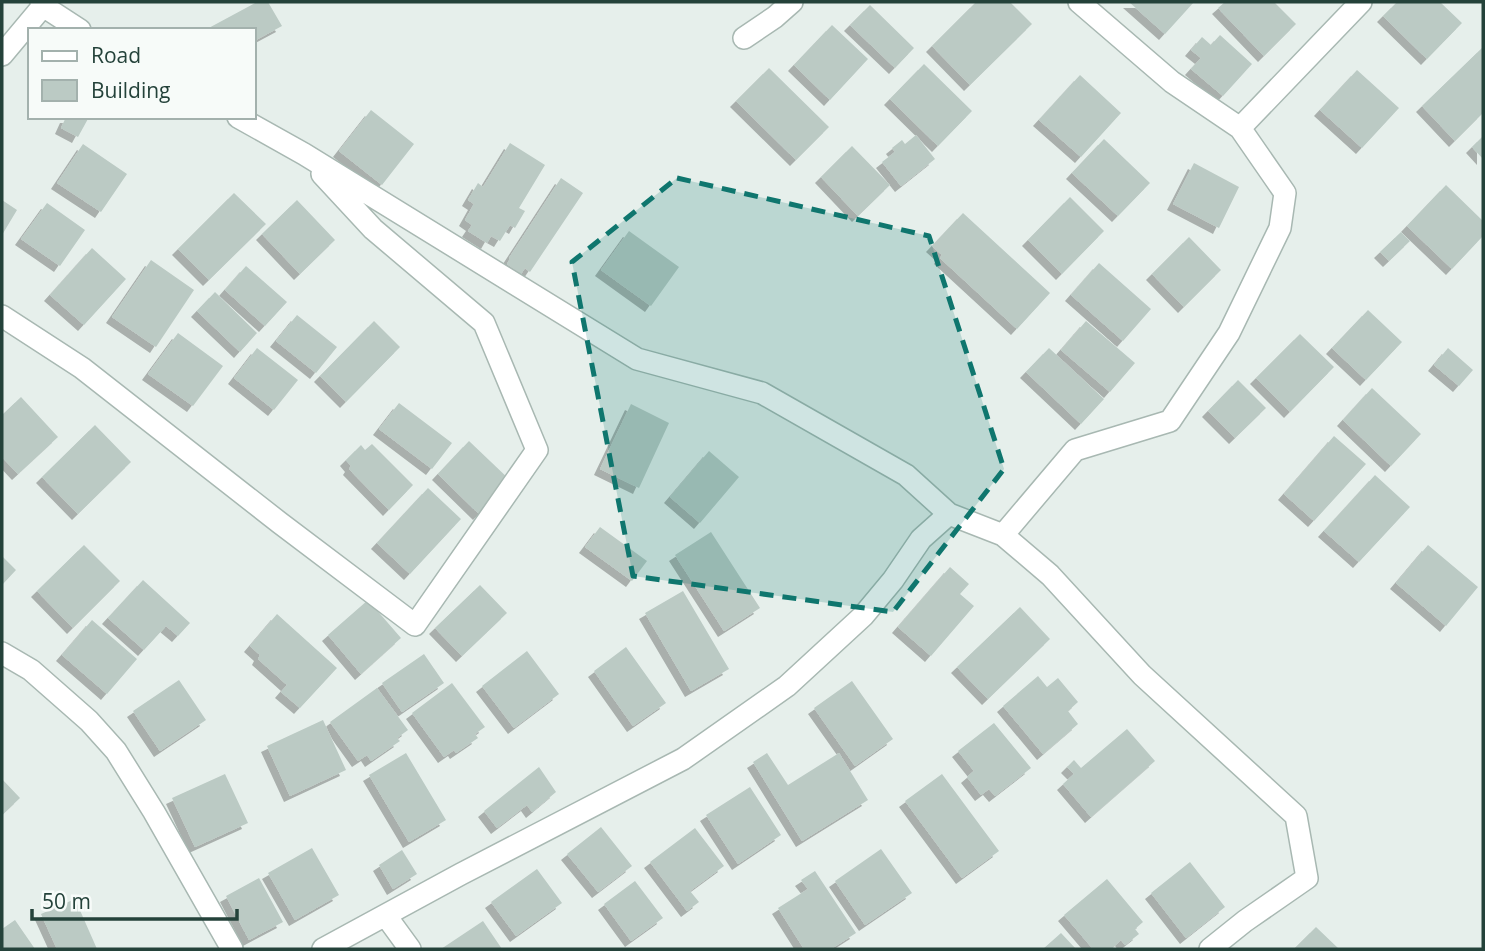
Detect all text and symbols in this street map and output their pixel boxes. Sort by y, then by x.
legend [28,28,256,119]
text: Road [91,41,141,69]
text: Building [91,76,170,104]
scale bar [32,878,236,922]
text: 50 m [42,887,91,915]

